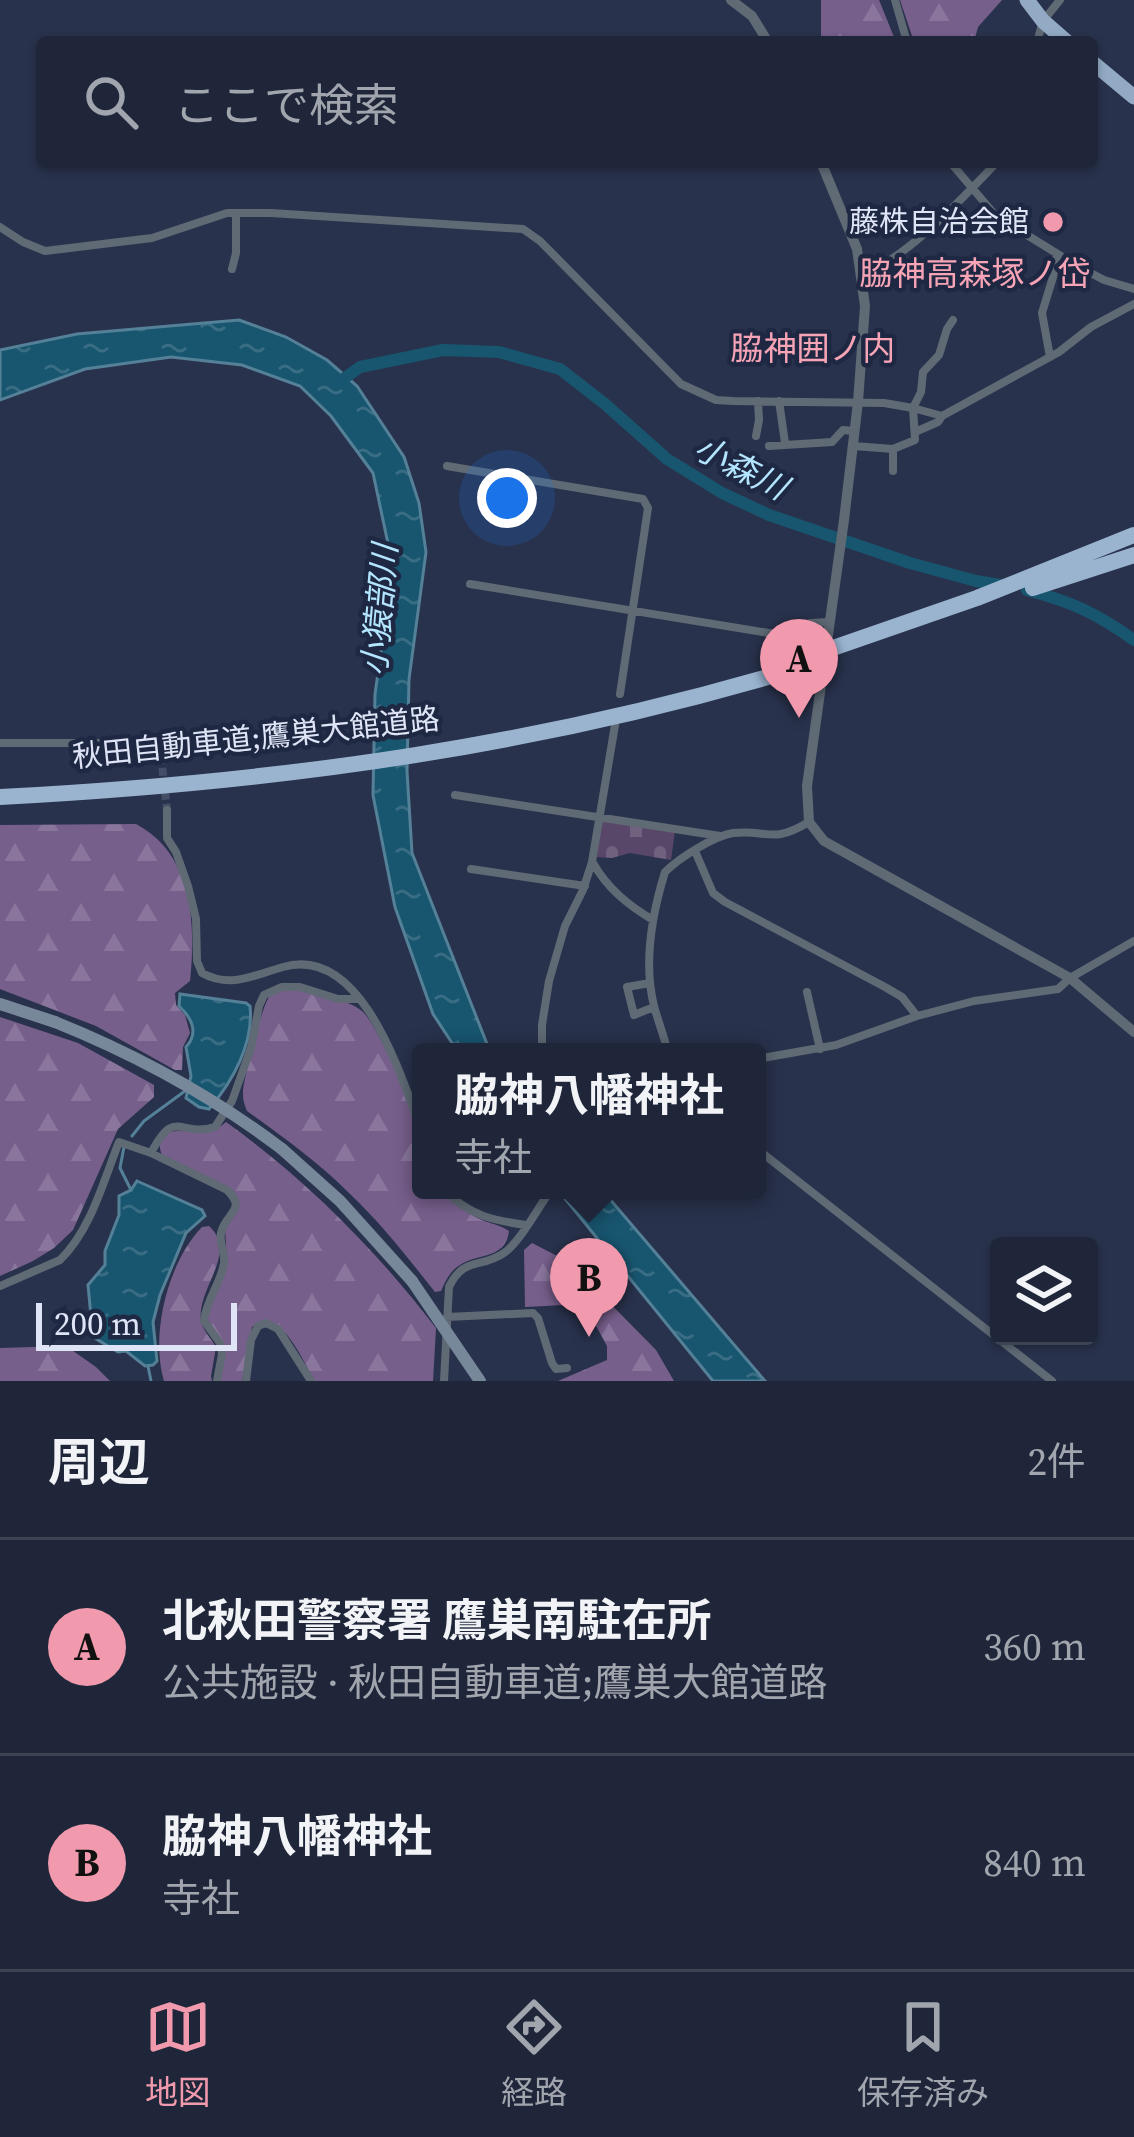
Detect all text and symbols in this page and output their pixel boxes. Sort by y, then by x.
search box [36,36,1098,168]
icon: search [78,69,144,135]
text: ここで検索 [174,74,399,136]
place label: 藤株自治会館 [849,201,1029,242]
marker: 藤株自治会館 [1040,209,1066,235]
district label: 脇神高森塚ノ岱 [860,251,1091,296]
district label: 脇神囲ノ内 [731,326,896,371]
water label: 小森川 [686,425,798,511]
your location [477,468,537,528]
water label: 小猿部川 [351,539,408,678]
pin: A [760,619,838,718]
street label: 秋田自動車道;鷹巣大館道路 [70,698,442,777]
popup [412,1043,766,1199]
text: 脇神八幡神社 [454,1064,724,1126]
text: 寺社 [454,1131,532,1184]
map controls [990,1237,1098,1345]
button: layers [990,1237,1098,1345]
pin: B [550,1238,628,1337]
scale bar [36,1297,237,1350]
text: 200 m [54,1301,141,1346]
text: 周辺 [48,1427,150,1497]
text: 2件 [1027,1435,1086,1488]
text: 北秋田警察署 鷹巣南駐在所 [162,1589,712,1651]
text: A [74,1620,100,1673]
text: 360 m [983,1620,1086,1673]
text: 公共施設 · 秋田自動車道;鷹巣大館道路 [162,1656,828,1709]
text: 脇神八幡神社 [162,1805,432,1867]
text: B [74,1836,100,1889]
text: 840 m [983,1836,1086,1889]
text: 寺社 [162,1872,240,1925]
tab: 地図 [145,1994,211,2115]
tab: 経路 [501,1994,567,2115]
tab: 保存済み [857,1994,989,2115]

